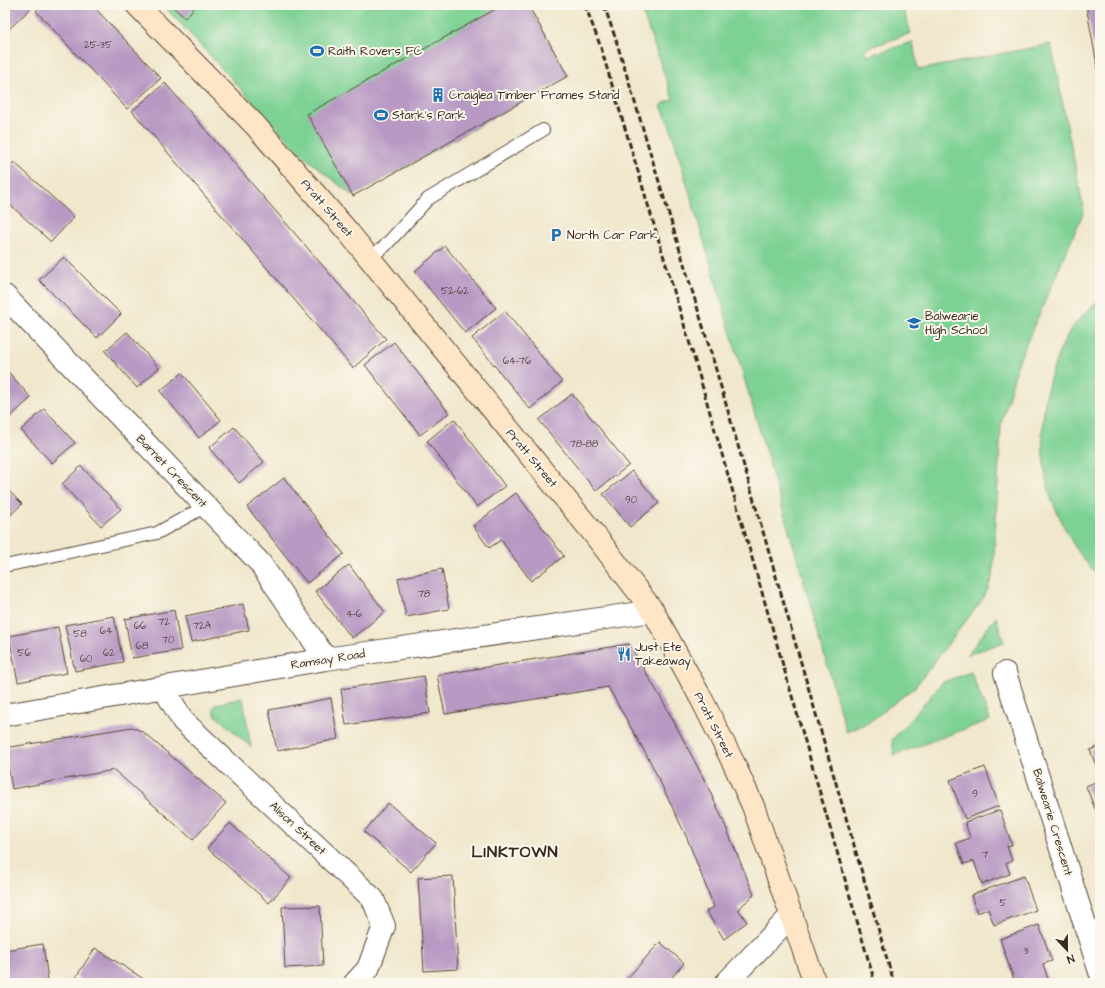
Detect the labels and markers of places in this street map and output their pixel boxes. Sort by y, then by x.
sports icon: Raith Rovers FC [309,43,325,59]
place label: Raith Rovers FC [328,43,423,60]
building icon: Craiglea Timber Frames Stand [430,87,446,103]
place label: Craiglea Timber Frames Stand [449,87,619,105]
sports icon: Stark's Park [373,107,389,123]
place label: Stark's Park [392,107,466,124]
parking icon: North Car Park [548,227,564,243]
place label: North Car Park [567,227,658,244]
place label: Balwearie High School [925,308,988,340]
school or university icon: Balwearie High School [906,315,922,331]
place label: Just Ete Takeaway [635,639,691,671]
restaurant icon: Just Ete Takeaway [616,646,632,662]

